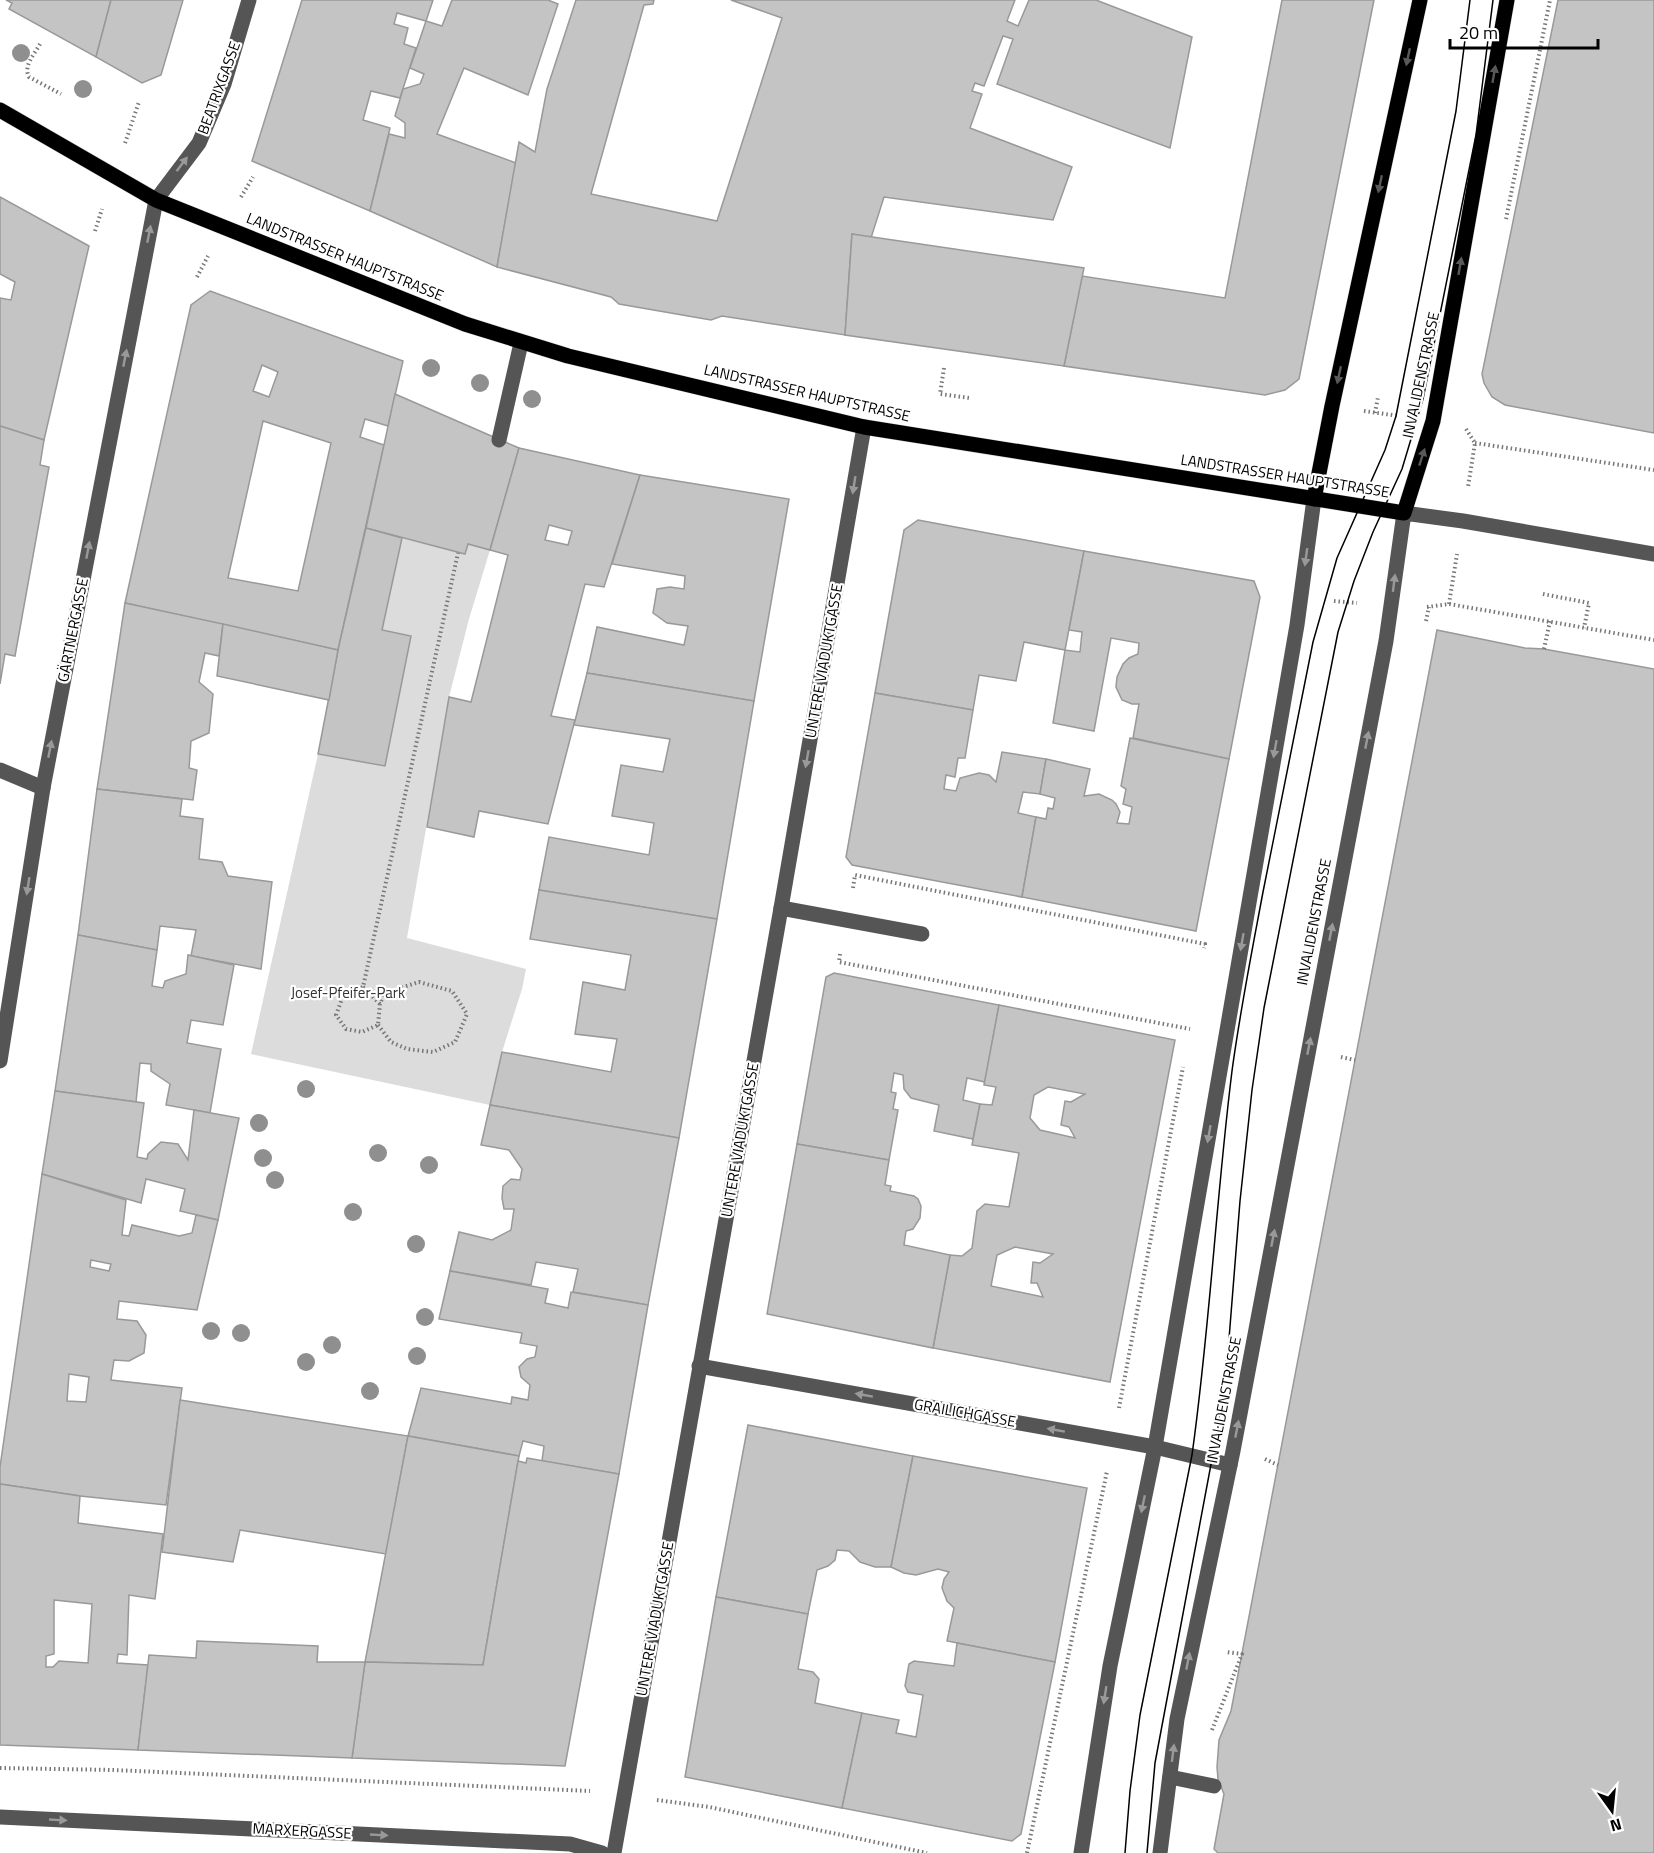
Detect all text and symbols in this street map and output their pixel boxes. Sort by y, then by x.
scale bar [1450,12,1598,50]
text: 20 m [1459,19,1498,46]
street label: BEATRIXGASSE [191,38,246,137]
one-way arrow [1403,48,1412,67]
one-way arrow [1490,65,1499,84]
one-way arrow [176,157,188,172]
one-way arrow [1375,175,1384,194]
street label: LANDSTRASSER HAUPTSTRASSE [243,206,447,307]
one-way arrow [145,224,154,243]
one-way arrow [1456,257,1465,276]
street label: INVALIDENSTRASSE [1396,310,1445,440]
one-way arrow [121,349,130,368]
street label: LANDSTRASSER HAUPTSTRASSE [702,358,912,427]
one-way arrow [1333,366,1343,384]
street label: LANDSTRASSER HAUPTSTRASSE [1179,448,1391,503]
one-way arrow [1417,448,1427,466]
one-way arrow [850,475,859,494]
one-way arrow [84,540,93,559]
one-way arrow [1301,548,1310,567]
one-way arrow [1390,574,1399,593]
street label: GÄRTNERGASSE [51,576,94,684]
street label: UNTERE VIADUKTGASSE [799,582,848,740]
one-way arrow [1363,731,1372,750]
one-way arrow [46,740,55,759]
one-way arrow [1270,740,1279,759]
one-way arrow [802,750,811,769]
street label: INVALIDENSTRASSE [1290,857,1337,987]
one-way arrow [23,877,32,896]
one-way arrow [1327,922,1336,941]
one-way arrow [1237,932,1246,951]
park label: Josef-Pfeifer-Park [291,981,405,1004]
one-way arrow [1305,1037,1314,1056]
street label: UNTERE VIADUKTGASSE [715,1061,764,1219]
one-way arrow [1204,1124,1213,1143]
one-way arrow [1269,1228,1278,1247]
street label: INVALIDENSTRASSE [1200,1335,1247,1465]
one-way arrow [854,1390,873,1399]
street label: GRAILICHGASSE [912,1392,1018,1433]
one-way arrow [1233,1420,1242,1439]
one-way arrow [1046,1425,1065,1434]
one-way arrow [1138,1495,1147,1514]
street label: UNTERE VIADUKTGASSE [630,1540,679,1698]
one-way arrow [1184,1652,1193,1671]
one-way arrow [1100,1686,1109,1705]
one-way arrow [1168,1744,1178,1763]
north arrow [1582,1781,1642,1841]
text: N [1607,1812,1624,1839]
one-way arrow [49,1816,68,1825]
street label: MARXERGASSE [252,1816,352,1845]
one-way arrow [370,1830,389,1839]

